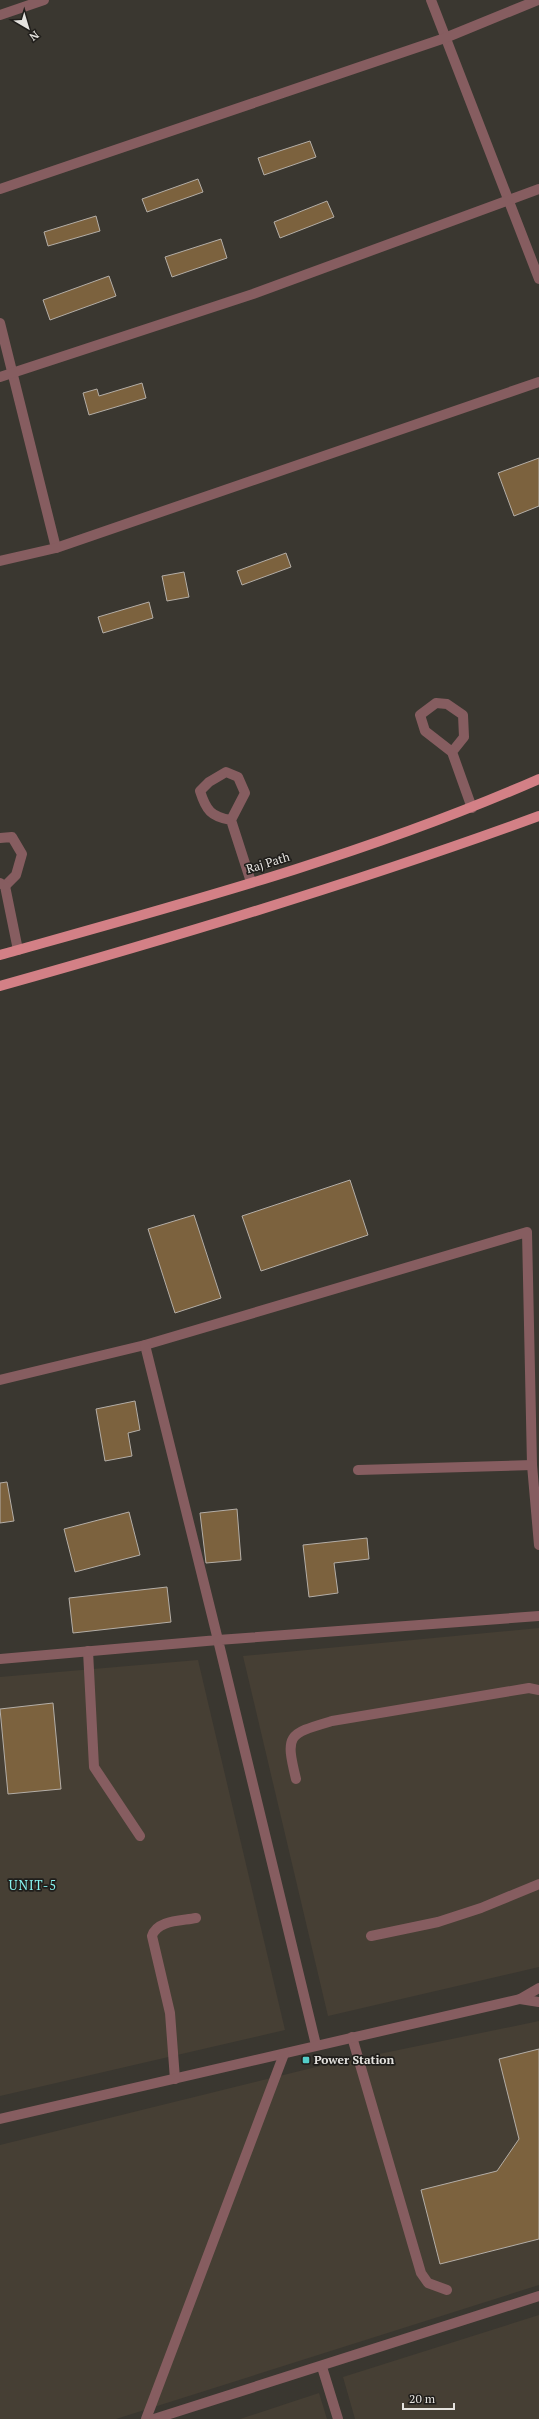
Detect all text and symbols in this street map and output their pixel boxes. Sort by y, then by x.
north arrow [8,8,48,48]
text: N [26,28,42,44]
street label: Raj Path [244,849,291,876]
district label: UNIT-5 [9,1876,57,1894]
place label: Power Station [314,2052,394,2067]
marker: Power Station [301,2055,311,2065]
scale bar [403,2385,454,2411]
text: 20 m [409,2391,436,2406]

